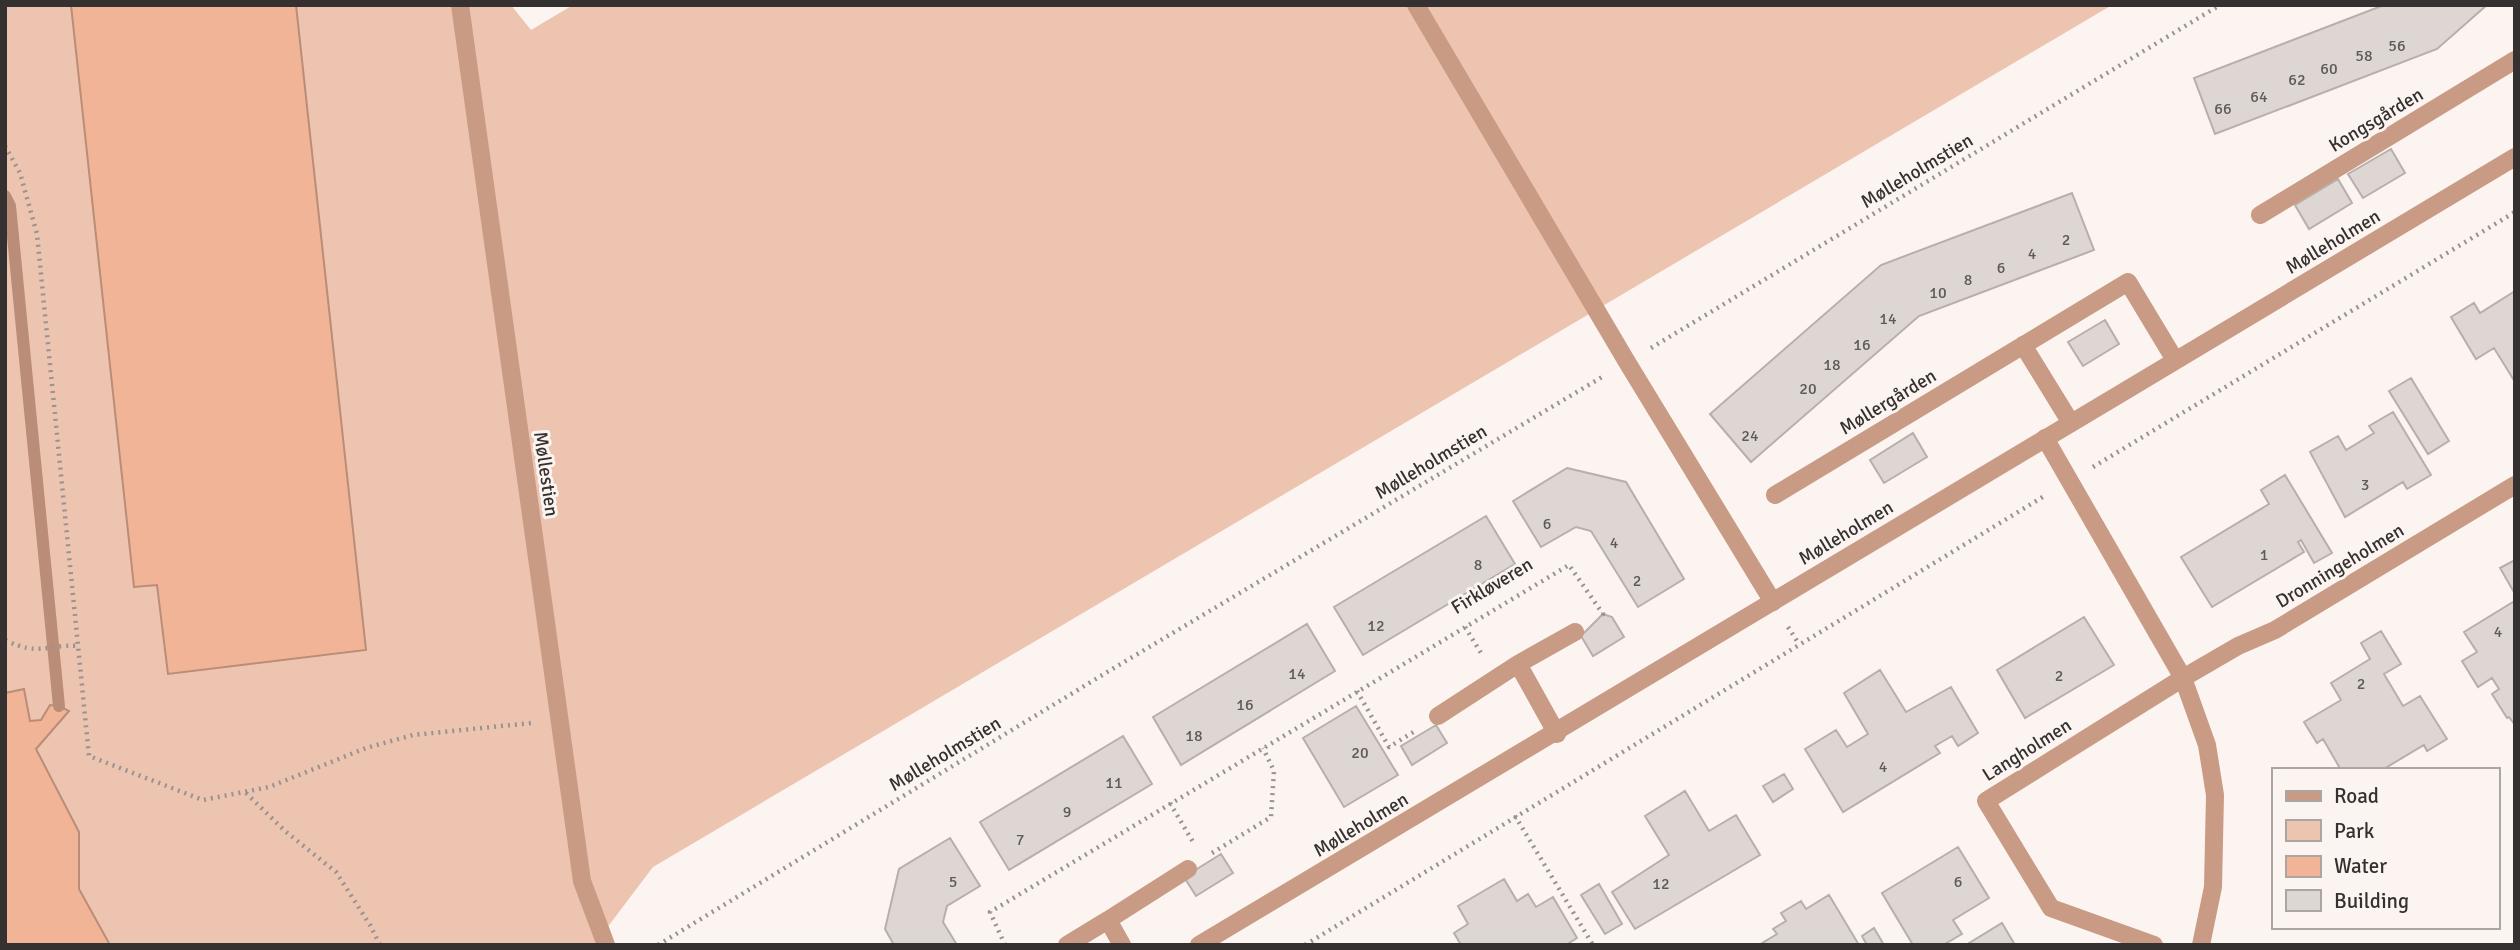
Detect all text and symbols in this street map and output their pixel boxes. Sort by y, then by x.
house number: 56 [2388,36,2406,56]
house number: 58 [2355,46,2373,66]
house number: 60 [2320,59,2338,79]
house number: 62 [2288,70,2306,90]
street label: Kongsgården [2324,82,2428,158]
house number: 64 [2250,87,2268,107]
house number: 66 [2214,99,2232,119]
street label: Mølleholmstien [1857,128,1977,214]
street label: Mølleholmen [2281,204,2385,280]
house number: 2 [2062,230,2070,250]
house number: 4 [2028,244,2037,264]
house number: 6 [1997,258,2005,278]
house number: 8 [1964,270,1972,290]
house number: 10 [1929,283,1947,303]
house number: 14 [1879,309,1897,329]
house number: 16 [1853,335,1871,355]
house number: 18 [1823,355,1841,375]
street label: Møllergården [1835,364,1941,440]
house number: 20 [1799,379,1817,399]
street label: Mølleholmstien [1371,419,1491,505]
house number: 24 [1741,426,1759,446]
street label: Møllestien [528,430,564,518]
house number: 3 [2361,475,2369,495]
street label: Mølleholmen [1794,495,1898,571]
house number: 6 [1543,514,1551,534]
street label: Dronningeholmen [2271,518,2409,614]
house number: 4 [1610,533,1619,553]
house number: 1 [2260,545,2268,565]
street label: Firkløveren [1447,552,1537,620]
house number: 8 [1474,555,1482,575]
house number: 2 [1633,571,1641,591]
house number: 12 [1367,616,1385,636]
house number: 4 [2494,622,2503,642]
house number: 14 [1288,664,1306,684]
house number: 2 [2055,666,2063,686]
house number: 2 [2357,674,2365,694]
house number: 16 [1236,695,1254,715]
street label: Mølleholmstien [885,711,1005,797]
street label: Langholmen [1978,713,2076,787]
house number: 18 [1185,726,1203,746]
house number: 20 [1351,743,1369,763]
house number: 4 [1879,757,1888,777]
legend [2272,768,2499,929]
house number: 11 [1105,773,1123,793]
text: Road [2334,783,2379,809]
street label: Mølleholmen [1309,787,1413,863]
house number: 9 [1063,802,1071,822]
text: Park [2334,818,2375,844]
house number: 7 [1016,830,1024,850]
text: Water [2334,853,2387,879]
house number: 5 [949,872,957,892]
house number: 6 [1954,872,1962,892]
house number: 12 [1652,874,1670,894]
text: Building [2334,888,2409,914]

